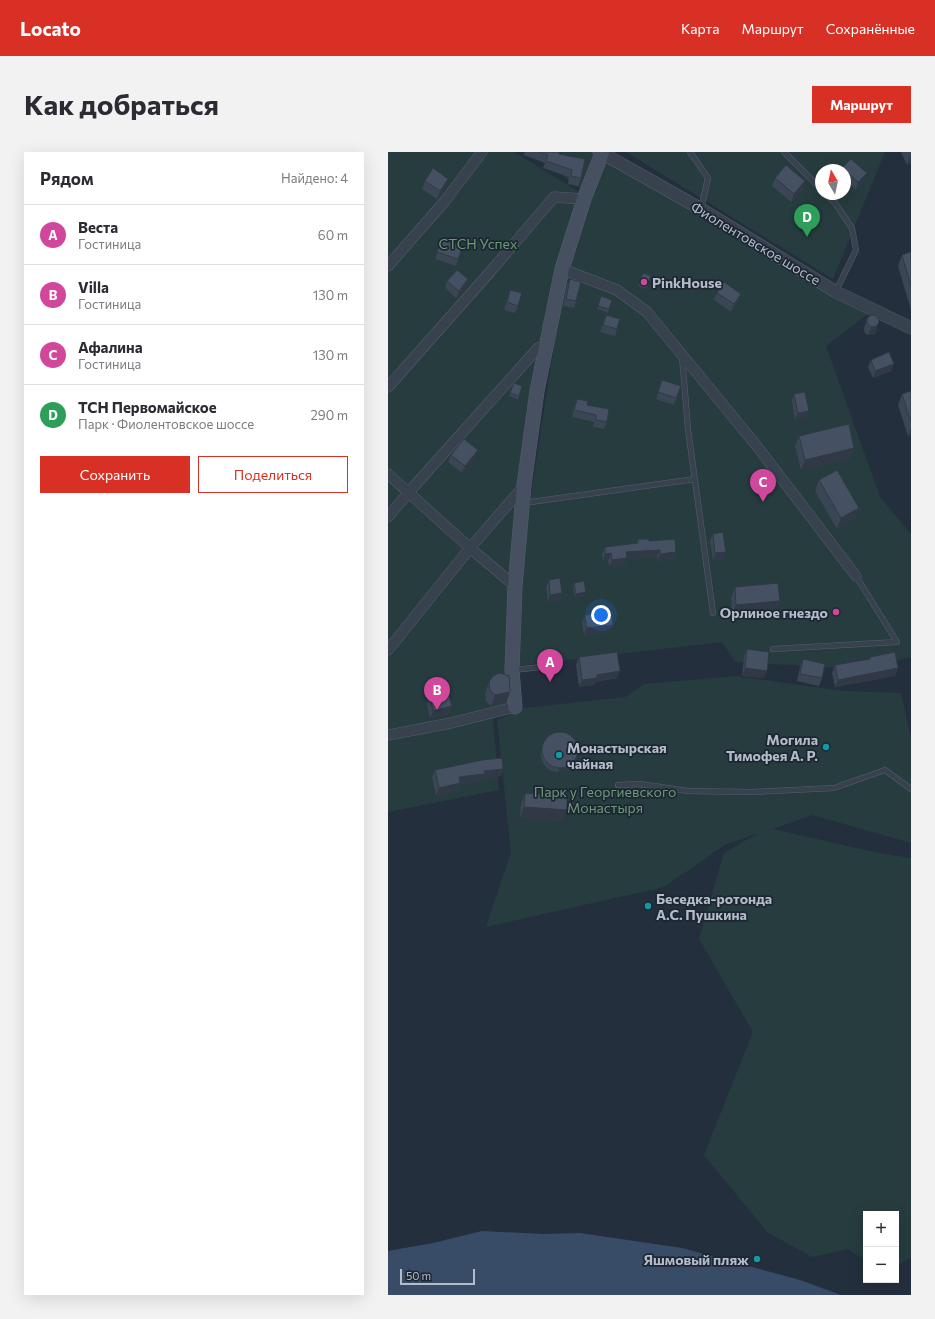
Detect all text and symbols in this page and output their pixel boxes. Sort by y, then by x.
text: Locato [20,17,81,40]
text: Карта [681,20,719,37]
text: Маршрут [741,20,804,37]
text: Сохранённые [826,20,915,37]
button: Маршрут [812,86,911,123]
text: Как добраться [24,87,219,121]
north arrow [815,164,851,200]
text: Рядом [40,168,94,189]
text: Найдено: 4 [281,170,348,186]
street label: Фиолентовское шоссе [688,198,824,288]
pin: D [794,204,820,237]
text: Веста [78,218,118,236]
text: A [48,227,58,243]
text: 60 m [318,227,348,243]
park label: СТСН Успех [439,235,518,252]
text: Гостиница [78,236,141,252]
place label: PinkHouse [652,274,722,291]
marker: PinkHouse [639,277,649,287]
text: Villa [78,278,109,296]
text: B [49,287,57,303]
text: 130 m [313,287,348,303]
text: Гостиница [78,296,141,312]
text: Афалина [78,338,143,356]
text: C [49,347,57,363]
text: 130 m [313,347,348,363]
text: Гостиница [78,356,141,372]
text: ТСН Первомайское [78,398,217,416]
text: D [48,407,58,423]
text: 290 m [311,407,348,423]
text: Парк · Фиолентовское шоссе [78,416,254,432]
button: Сохранить [40,456,190,493]
button: Поделиться [198,456,348,493]
pin: C [750,469,776,502]
place label: Орлиное гнездо [720,604,828,621]
your location [591,605,611,625]
marker: Орлиное гнездо [831,607,841,617]
pin: A [537,649,563,682]
pin: B [424,677,450,710]
place label: Могила Тимофея А. Р. [726,731,818,764]
place label: Монастырская чайная [567,739,667,772]
marker: Могила Тимофея А. Р. [821,742,831,752]
marker: Монастырская чайная [554,750,564,760]
park label: Парк у Георгиевского Монастыря [534,783,676,816]
place label: Беседка-ротонда А.С. Пушкина [656,890,772,923]
marker: Беседка-ротонда А.С. Пушкина [643,901,653,911]
map controls [863,1211,899,1283]
button: + [863,1211,899,1247]
button: − [863,1247,899,1283]
place label: Яшмовый пляж [643,1251,749,1268]
marker: Яшмовый пляж [752,1254,762,1264]
scale bar [400,1267,475,1286]
text: 50 m [406,1269,431,1282]

